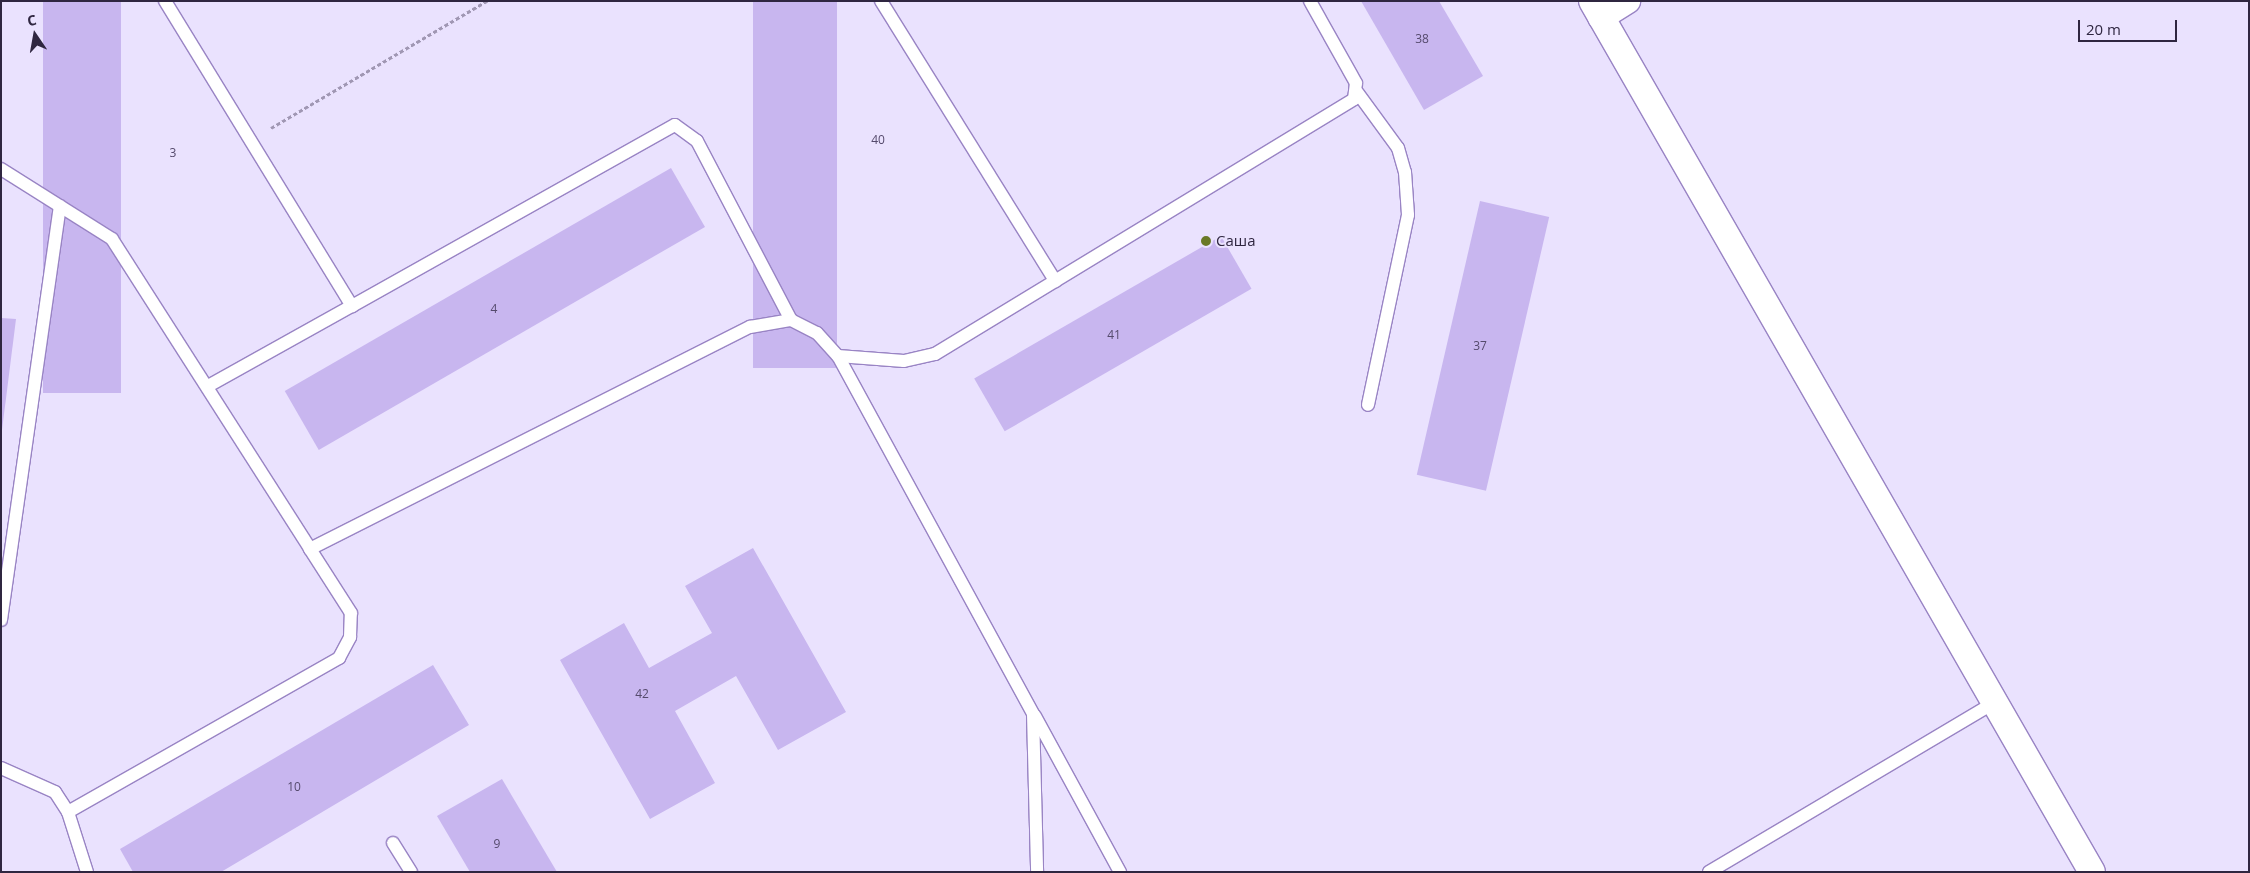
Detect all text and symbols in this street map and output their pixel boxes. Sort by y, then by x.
north arrow [10,10,60,60]
text: С [25,10,38,30]
scale bar [2080,10,2179,42]
text: 20 m [2086,19,2121,39]
house number: 38 [1415,32,1429,46]
house number: 40 [871,133,885,147]
house number: 3 [170,146,176,160]
place label: Саша [1216,232,1255,250]
marker: Саша [1200,235,1212,247]
house number: 4 [491,302,497,316]
house number: 41 [1107,328,1121,342]
house number: 37 [1473,339,1487,353]
house number: 42 [635,687,649,701]
house number: 10 [287,780,301,794]
house number: 9 [494,837,500,851]

